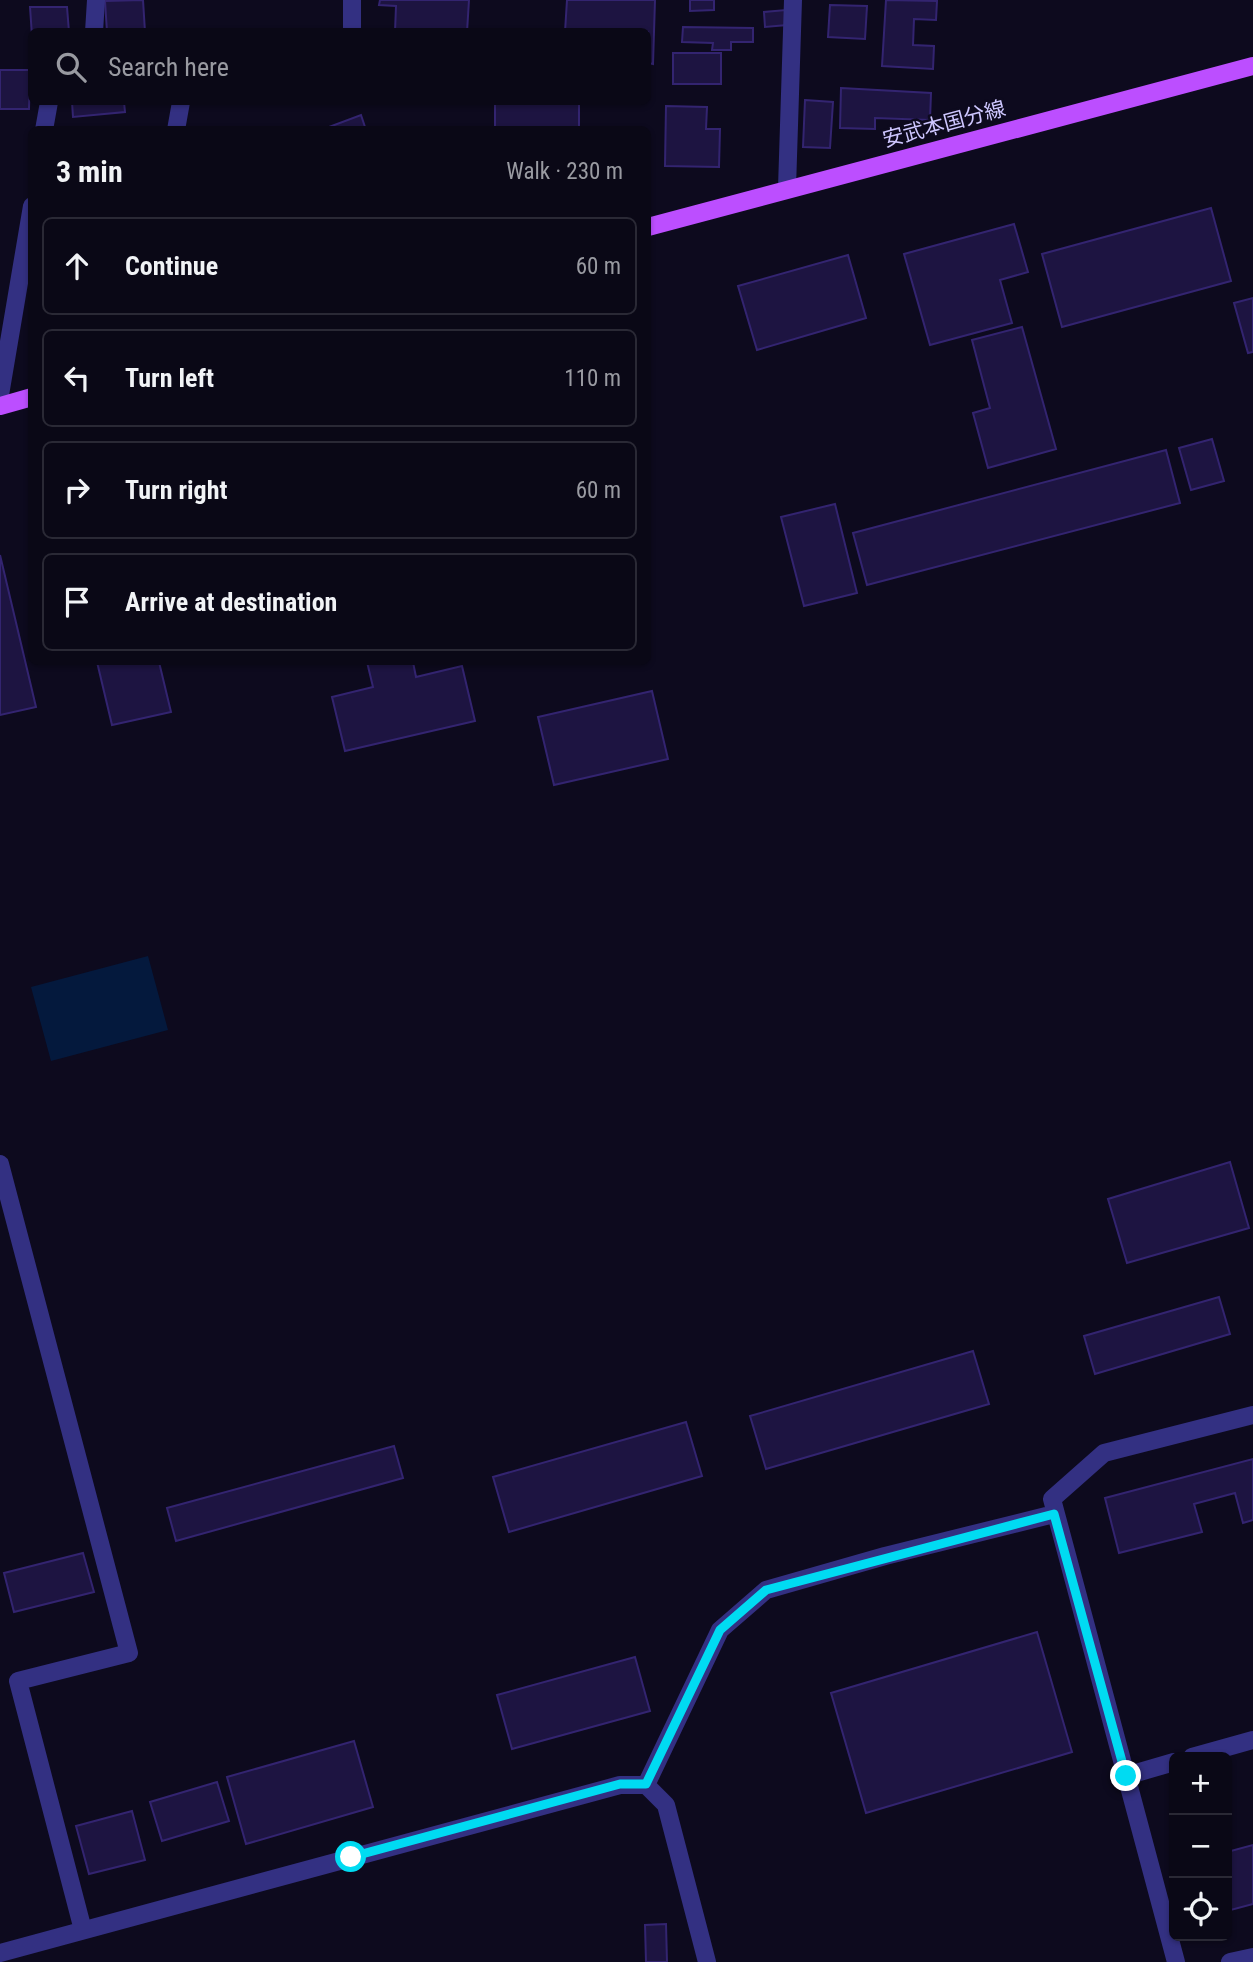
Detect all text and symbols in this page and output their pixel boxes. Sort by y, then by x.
search box [28,28,651,105]
icon: search [52,48,90,86]
text: Search here [108,52,229,82]
street label: 安武本国分線 [880,96,1008,152]
text: 3 min [56,154,123,189]
text: Walk · 230 m [506,158,623,185]
icon: ahead [58,247,96,285]
text: Continue [125,251,218,281]
text: 60 m [576,253,621,280]
icon: left [58,359,96,397]
text: Turn left [125,363,214,393]
text: 110 m [564,365,621,392]
icon: right [58,471,96,509]
text: Turn right [125,475,227,505]
text: 60 m [576,477,621,504]
icon: arrive [58,583,96,621]
text: Arrive at destination [125,587,337,617]
map controls [1169,1752,1232,1941]
button: + [1169,1752,1232,1815]
route end [1110,1760,1141,1791]
button: − [1169,1815,1232,1878]
route start [335,1841,366,1872]
button: locate [1169,1878,1232,1941]

